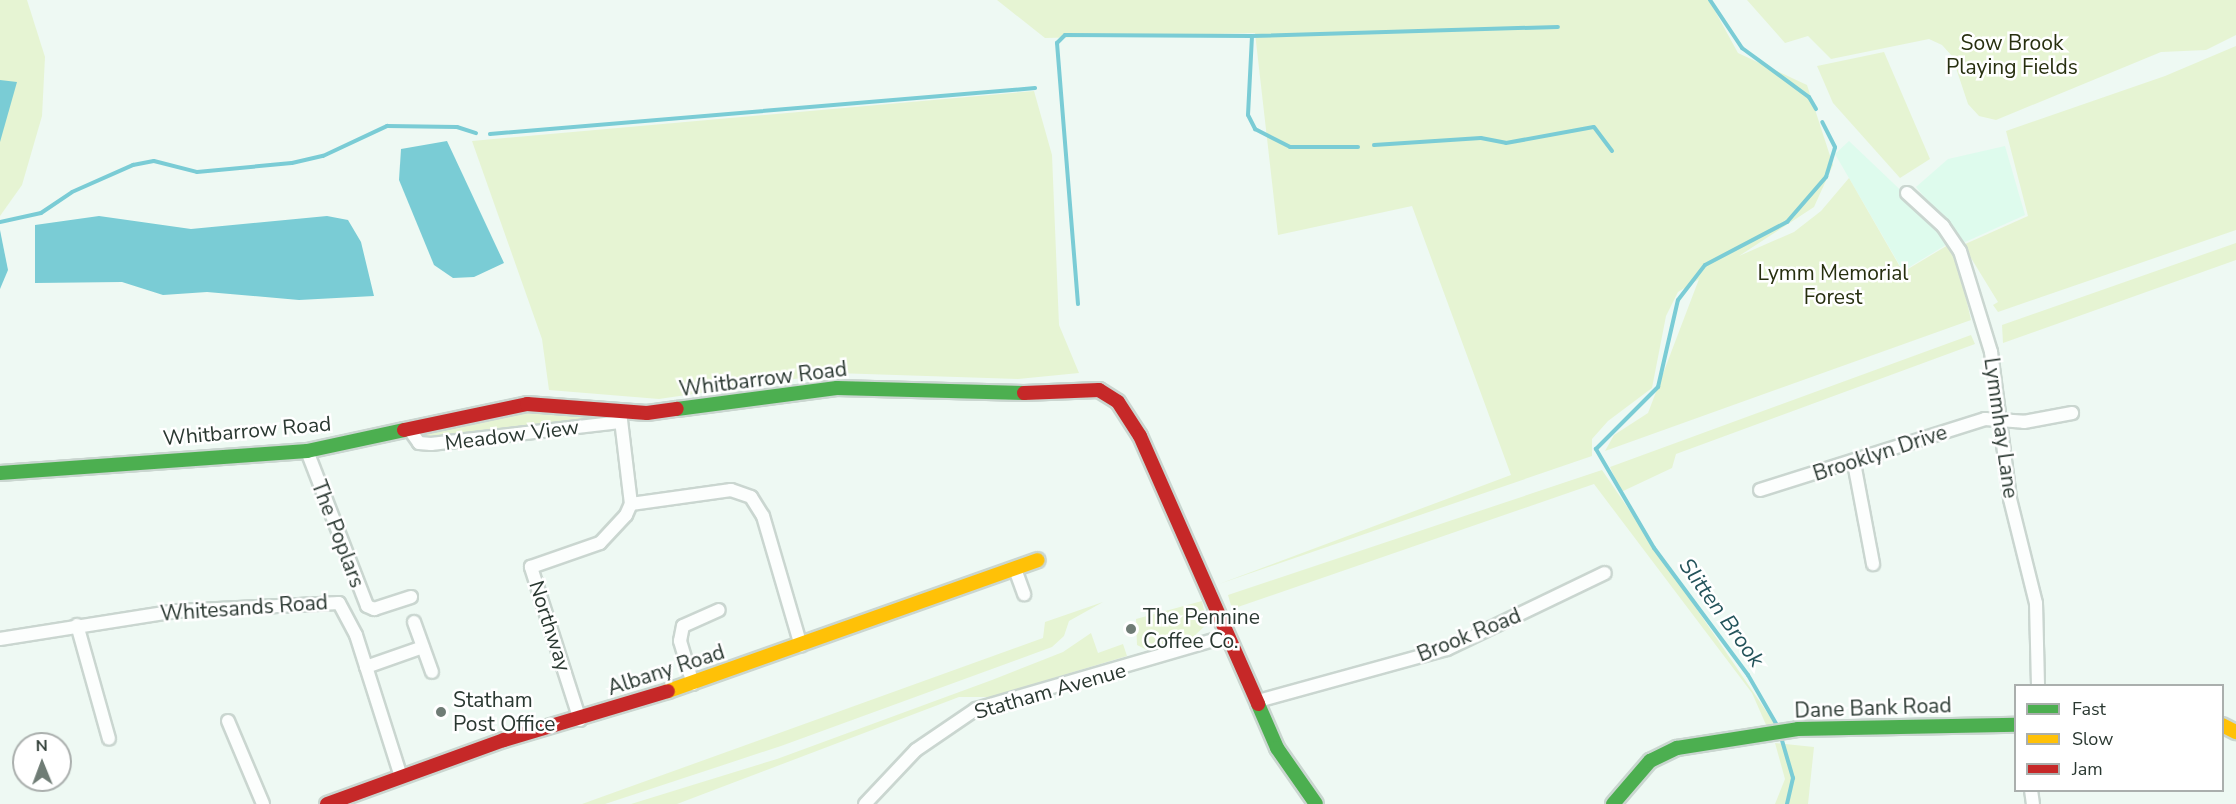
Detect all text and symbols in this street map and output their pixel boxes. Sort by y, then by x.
park label: Sow Brook Playing Fields [1946,30,2078,80]
park label: Lymm Memorial Forest [1757,260,1909,310]
street label: Whitbarrow Road [678,356,848,402]
street label: Lymmhay Lane [1979,356,2023,500]
street label: Whitbarrow Road [162,411,332,451]
street label: Meadow View [443,414,581,456]
street label: Brooklyn Drive [1810,419,1950,487]
street label: The Poplars [306,477,370,591]
water label: Slitten Brook [1673,553,1769,673]
street label: Northway [524,578,576,674]
street label: Whitesands Road [159,590,329,626]
street label: Brook Road [1413,603,1525,667]
place label: The Pennine Coffee Co. [1143,604,1260,654]
marker: The Pennine Coffee Co. [1124,622,1138,636]
street label: Albany Road [604,639,728,701]
street label: Statham Avenue [971,657,1129,725]
legend [2014,684,2224,792]
place label: Statham Post Office [453,687,555,737]
street label: Dane Bank Road [1794,693,1952,723]
text: Fast [2072,697,2106,721]
marker: Statham Post Office [434,705,448,719]
text: Slow [2072,727,2113,751]
north arrow [12,732,72,792]
text: N [36,735,48,757]
text: Jam [2072,757,2103,781]

